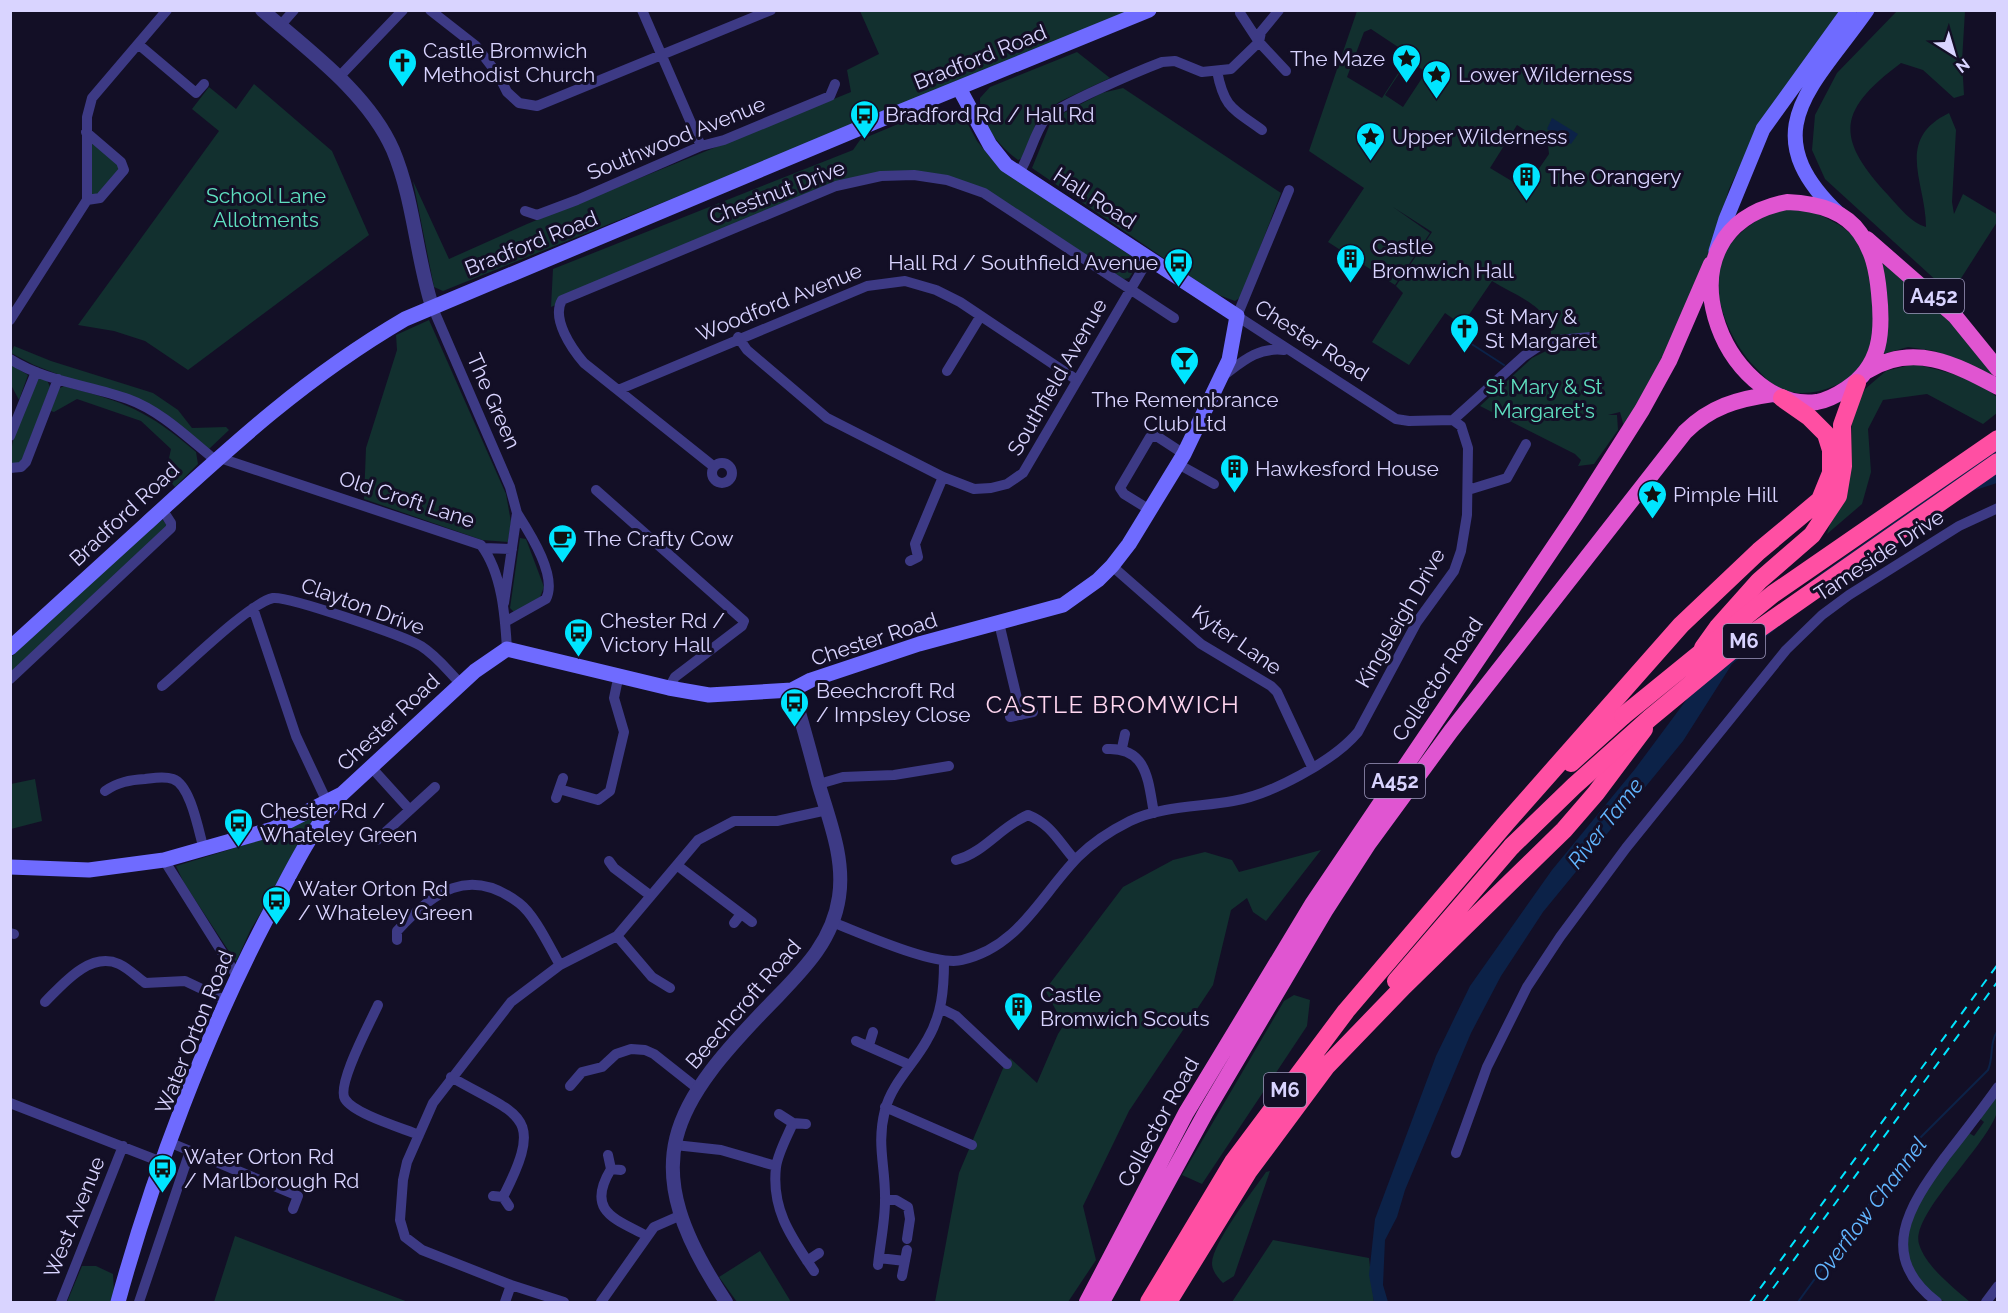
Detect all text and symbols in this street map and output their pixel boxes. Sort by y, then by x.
street label: Bradford Road [910,19,1050,95]
north arrow [1924,24,1984,84]
place label: Castle Bromwich Methodist Church [423,38,595,87]
place icon: The Maze [1390,42,1422,84]
church icon: Castle Bromwich Methodist Church [386,46,418,88]
place label: The Maze [1290,46,1385,71]
text: N [1952,54,1973,77]
place icon: Lower Wilderness [1421,58,1453,100]
place label: Lower Wilderness [1458,62,1633,87]
street label: Southwood Avenue [583,91,769,185]
bus stop icon: Bradford Rd / Hall Rd [848,98,880,140]
place label: Bradford Rd / Hall Rd [885,102,1095,127]
place icon: Upper Wilderness [1355,120,1387,162]
place label: Upper Wilderness [1392,124,1567,149]
street label: Chestnut Drive [706,155,848,229]
building icon: The Orangery [1511,160,1543,202]
street label: Hall Road [1049,162,1141,234]
place label: The Orangery [1548,164,1682,189]
park label: School Lane Allotments [206,183,326,232]
street label: Bradford Road [461,205,601,281]
place label: Castle Bromwich Hall [1372,234,1514,283]
building icon: Castle Bromwich Hall [1335,242,1367,284]
bus stop icon: Hall Rd / Southfield Avenue [1163,246,1195,288]
place label: Hall Rd / Southfield Avenue [888,250,1158,275]
street label: Woodford Avenue [693,257,865,347]
road number: A452 [1904,279,1964,313]
street label: Southfield Avenue [1002,294,1112,460]
street label: Chester Road [1250,294,1374,386]
place label: St Mary & St Margaret [1485,304,1598,353]
church icon: St Mary & St Margaret [1448,312,1480,354]
bar icon: The Remembrance Club Ltd [1169,344,1201,386]
street label: The Green [462,349,526,453]
park label: St Mary & St Margaret's [1485,374,1603,423]
place label: The Remembrance Club Ltd [1091,387,1279,436]
building icon: Hawkesford House [1218,452,1250,494]
place label: Hawkesford House [1255,456,1439,481]
street label: Bradford Road [64,457,184,571]
street label: Old Croft Lane [336,465,478,533]
place icon: Pimple Hill [1636,478,1668,520]
place label: Pimple Hill [1673,482,1778,507]
street label: Tameside Drive [1810,504,1948,606]
cafe icon: The Crafty Cow [547,522,579,564]
place label: The Crafty Cow [584,526,734,551]
street label: Kingsleigh Drive [1350,544,1450,692]
street label: Clayton Drive [298,572,428,640]
street label: Kyter Lane [1187,600,1287,680]
street label: Chester Road [808,607,940,671]
place label: Chester Rd / Victory Hall [600,608,725,657]
street label: Collector Road [1386,612,1488,746]
bus stop icon: Chester Rd / Victory Hall [563,616,595,658]
road number: M6 [1723,624,1765,658]
street label: Chester Road [332,668,444,776]
place label: Beechcroft Rd / Impsley Close [816,678,971,727]
bus stop icon: Beechcroft Rd / Impsley Close [779,686,811,728]
district label: CASTLE BROMWICH [986,690,1240,719]
road number: A452 [1365,764,1425,798]
water label: River Tame [1562,772,1648,873]
place label: Chester Rd / Whateley Green [260,798,418,847]
bus stop icon: Chester Rd / Whateley Green [223,806,255,848]
place label: Water Orton Rd / Whateley Green [298,876,473,925]
bus stop icon: Water Orton Rd / Whateley Green [261,884,293,926]
street label: Beechcroft Road [680,934,806,1074]
street label: Water Orton Road [150,947,238,1117]
place label: Castle Bromwich Scouts [1040,982,1210,1031]
building icon: Castle Bromwich Scouts [1003,990,1035,1032]
street label: Collector Road [1112,1053,1204,1191]
road number: M6 [1264,1073,1306,1107]
water label: Overflow Channel [1806,1132,1932,1286]
place label: Water Orton Rd / Marlborough Rd [184,1144,359,1193]
bus stop icon: Water Orton Rd / Marlborough Rd [147,1152,179,1194]
street label: West Avenue [38,1153,110,1281]

